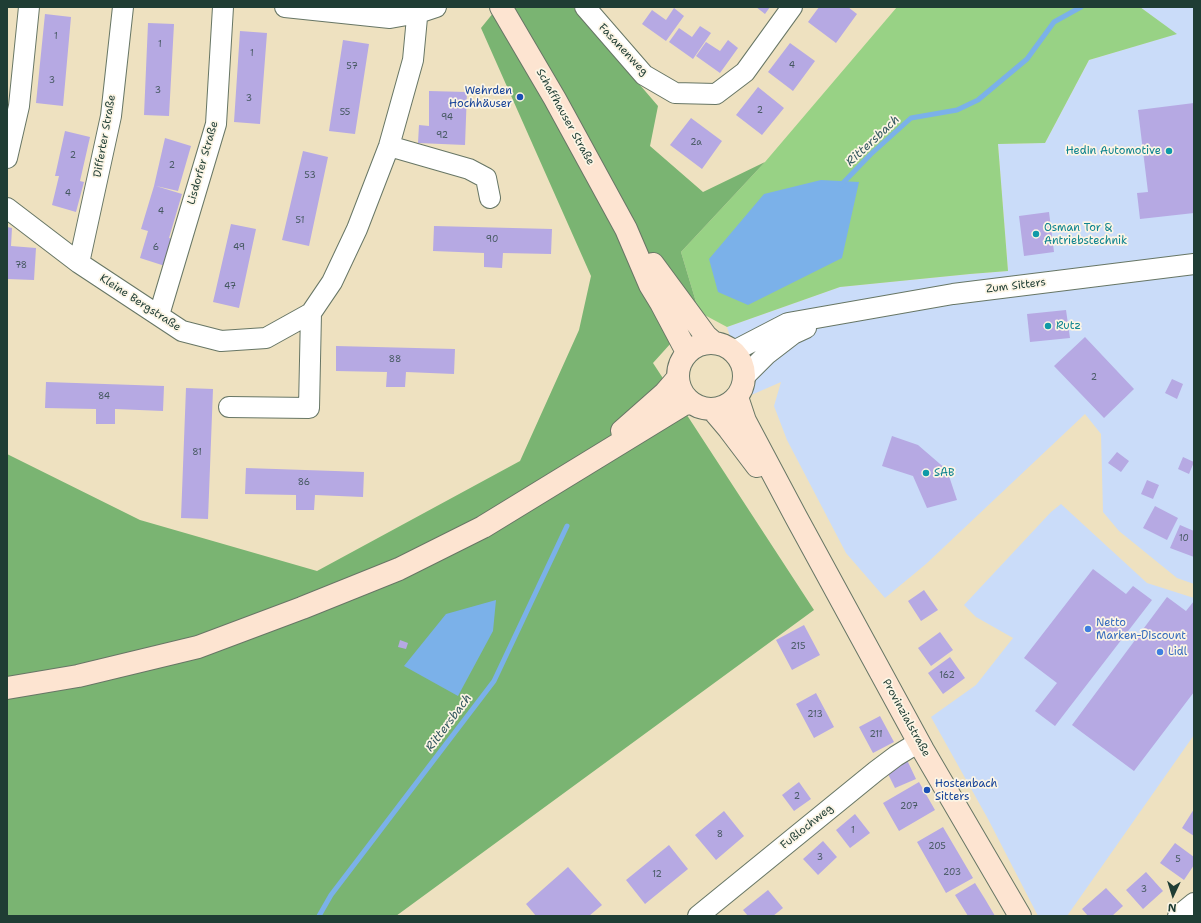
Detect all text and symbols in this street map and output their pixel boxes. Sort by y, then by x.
street label: Fasanenweg [596,21,650,79]
house number: 1 [54,32,58,42]
house number: 1 [158,40,162,50]
house number: 1 [250,49,254,59]
house number: 4 [789,61,795,71]
house number: 57 [346,62,358,72]
street label: Schaffhauser Straße [533,67,597,167]
house number: 3 [49,76,55,86]
place label: Wehrden Hochhäuser [449,84,512,110]
house number: 3 [155,86,161,96]
marker: Wehrden Hochhäuser [515,92,525,102]
street label: Differter Straße [91,94,119,178]
house number: 3 [246,94,252,104]
house number: 2 [757,106,763,116]
house number: 55 [340,108,350,118]
house number: 94 [441,113,453,123]
water label: Rittersbach [843,113,903,169]
street label: Lisdorfer Straße [185,120,221,206]
house number: 92 [436,131,448,141]
house number: 2a [690,138,702,148]
place label: Hedin Automotive [1066,144,1161,158]
marker: Hedin Automotive [1164,146,1174,156]
house number: 2 [70,151,76,161]
house number: 2 [169,161,175,171]
house number: 53 [304,171,316,181]
house number: 4 [65,189,71,199]
house number: 4 [158,207,164,217]
house number: 51 [296,216,304,226]
place label: Osman Tor & Antriebstechnik [1044,221,1127,247]
marker: Osman Tor & Antriebstechnik [1031,229,1041,239]
house number: 90 [486,235,498,245]
house number: 6 [153,243,159,253]
house number: 49 [233,243,245,253]
house number: 78 [15,261,27,271]
street label: Kleine Bergstraße [97,272,183,334]
street label: Zum Sitters [985,276,1047,296]
house number: 47 [224,282,236,292]
place label: Rutz [1056,319,1081,333]
marker: Rutz [1043,321,1053,331]
house number: 88 [389,355,401,365]
house number: 2 [1091,373,1097,383]
house number: 84 [98,392,110,402]
house number: 81 [192,448,202,458]
place label: SAB [934,466,954,480]
marker: SAB [921,468,931,478]
house number: 86 [298,478,310,488]
house number: 10 [1179,534,1189,544]
place label: Netto Marken-Discount [1096,616,1186,642]
marker: Netto Marken-Discount [1083,624,1093,634]
house number: 215 [791,642,805,652]
place label: Lidl [1168,645,1187,659]
marker: Lidl [1155,647,1165,657]
house number: 162 [939,671,955,681]
street label: Provinzialstraße [879,677,933,759]
water label: Rittersbach [423,692,475,754]
house number: 213 [807,710,823,720]
house number: 211 [869,730,883,740]
place label: Hostenbach Sitters [935,777,997,803]
marker: Hostenbach Sitters [922,785,932,795]
house number: 2 [794,792,800,802]
street label: Fußlochweg [778,802,836,852]
house number: 207 [900,802,918,812]
house number: 1 [851,826,855,836]
house number: 8 [717,830,723,840]
house number: 205 [928,842,946,852]
house number: 3 [817,853,823,863]
house number: 5 [1175,855,1181,865]
house number: 203 [943,868,961,878]
house number: 12 [652,870,662,880]
north arrow [1153,875,1193,915]
house number: 3 [1141,885,1147,895]
text: N [1167,900,1177,915]

